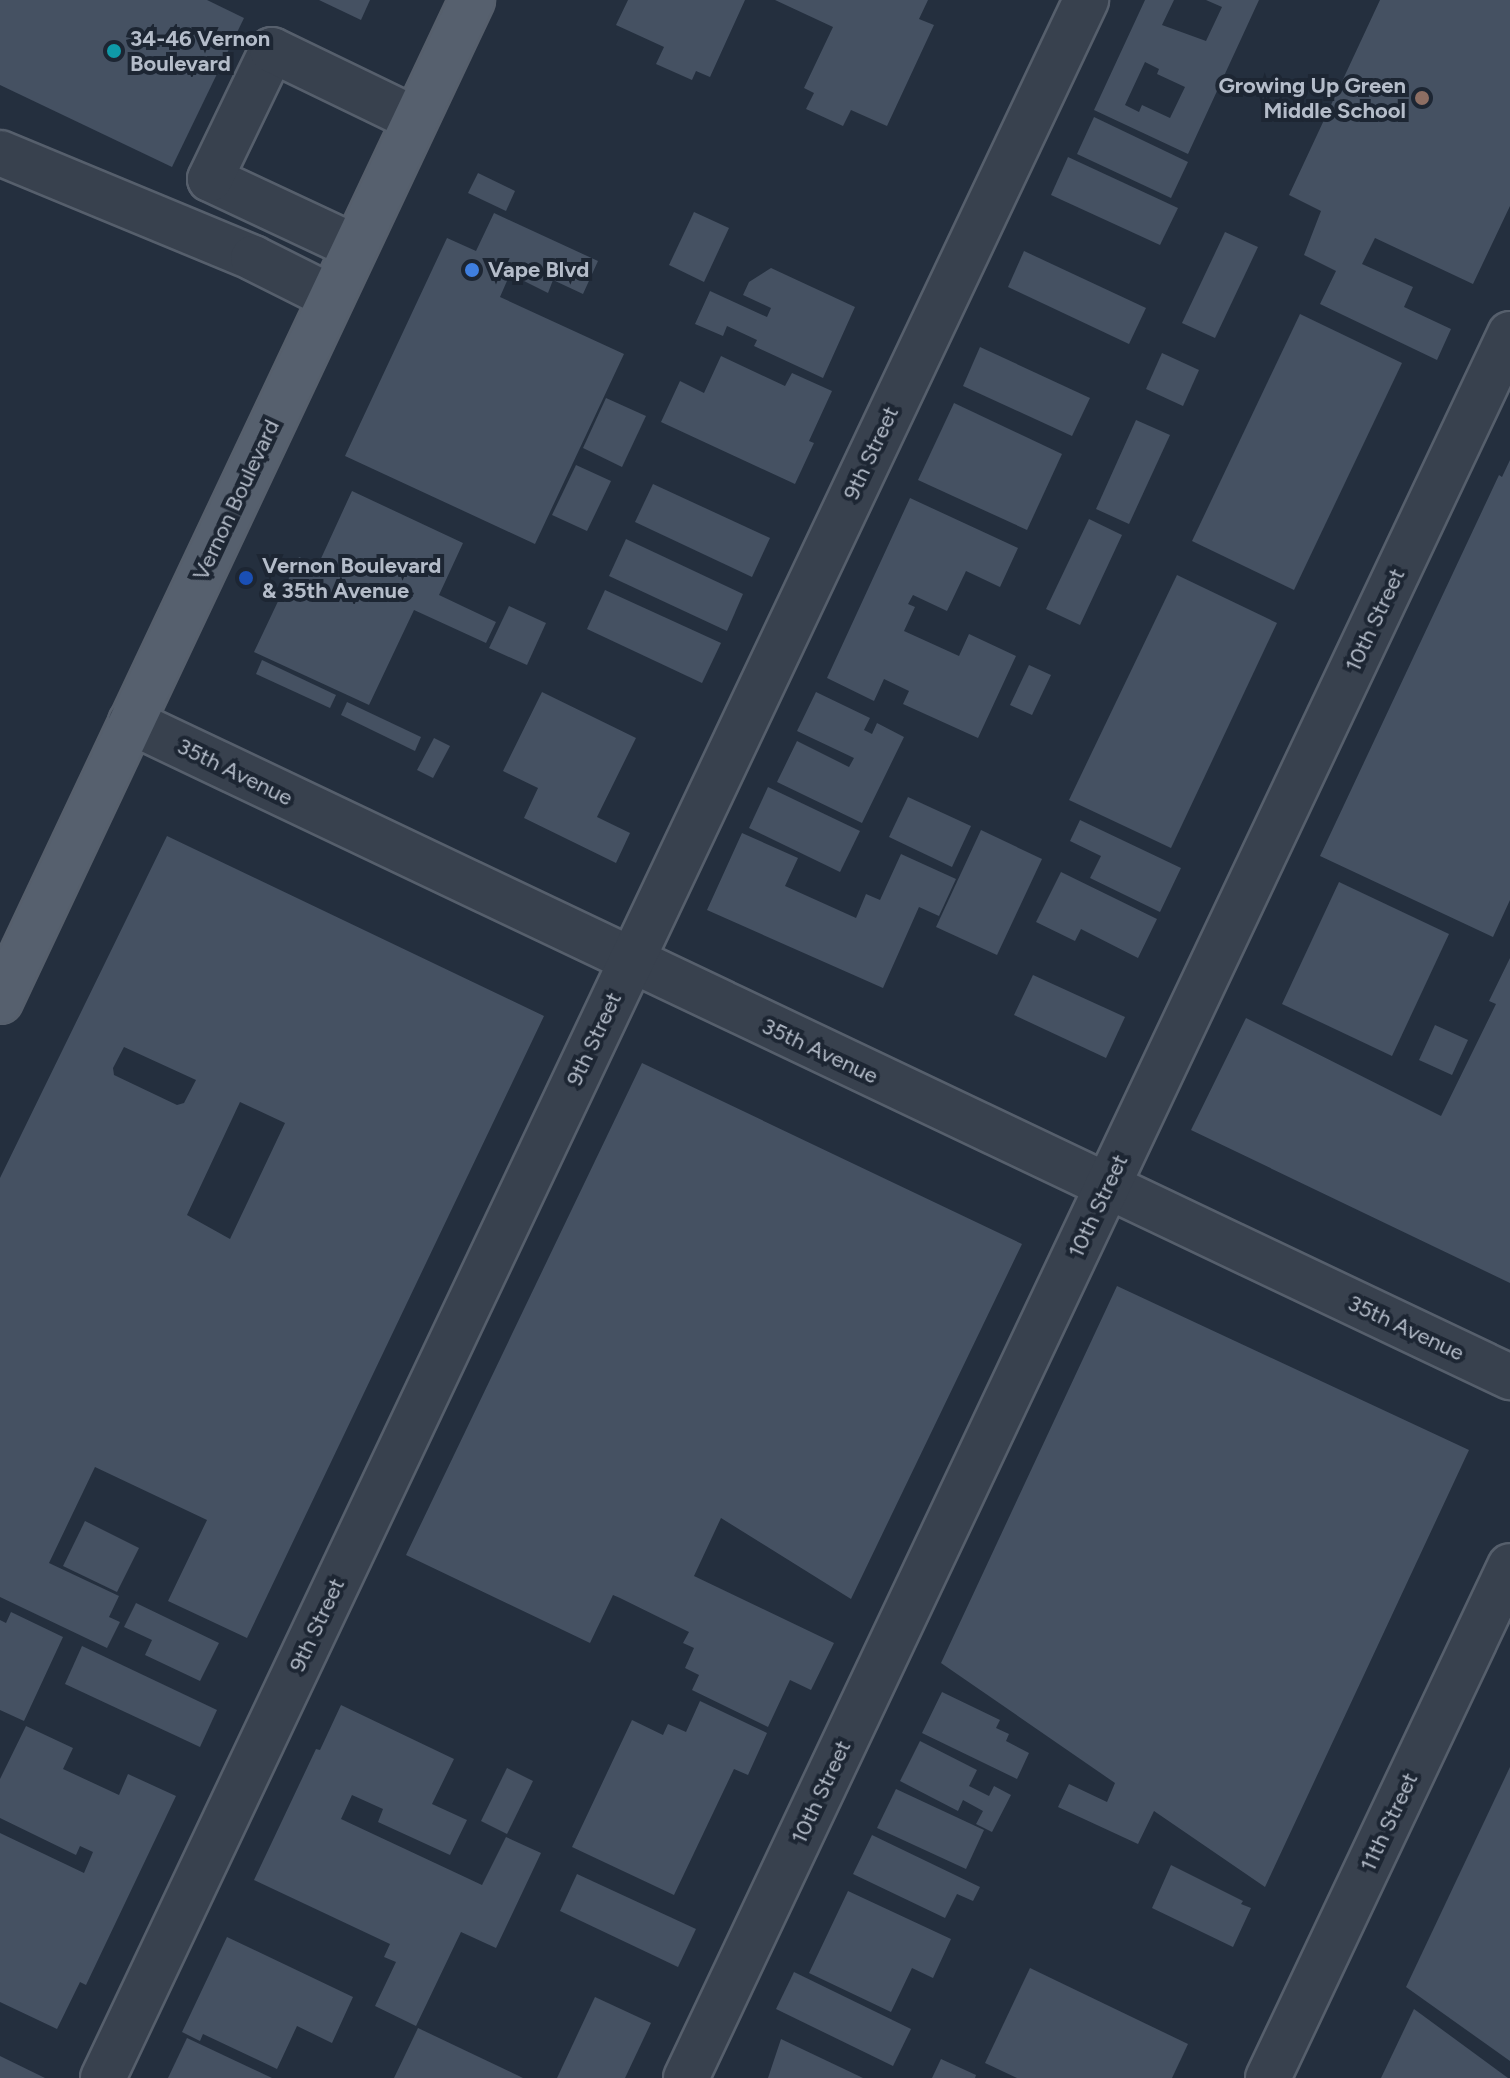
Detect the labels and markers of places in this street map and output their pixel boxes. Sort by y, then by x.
place label: 34-46 Vernon Boulevard [130,25,270,76]
marker: 34-46 Vernon Boulevard [105,42,123,60]
place label: Growing Up Green Middle School [1218,72,1406,124]
marker: Growing Up Green Middle School [1413,89,1431,107]
place label: Vape Blvd [488,257,589,283]
marker: Vape Blvd [463,261,481,279]
place label: Vernon Boulevard & 35th Avenue [262,552,441,604]
marker: Vernon Boulevard & 35th Avenue [237,569,255,587]

